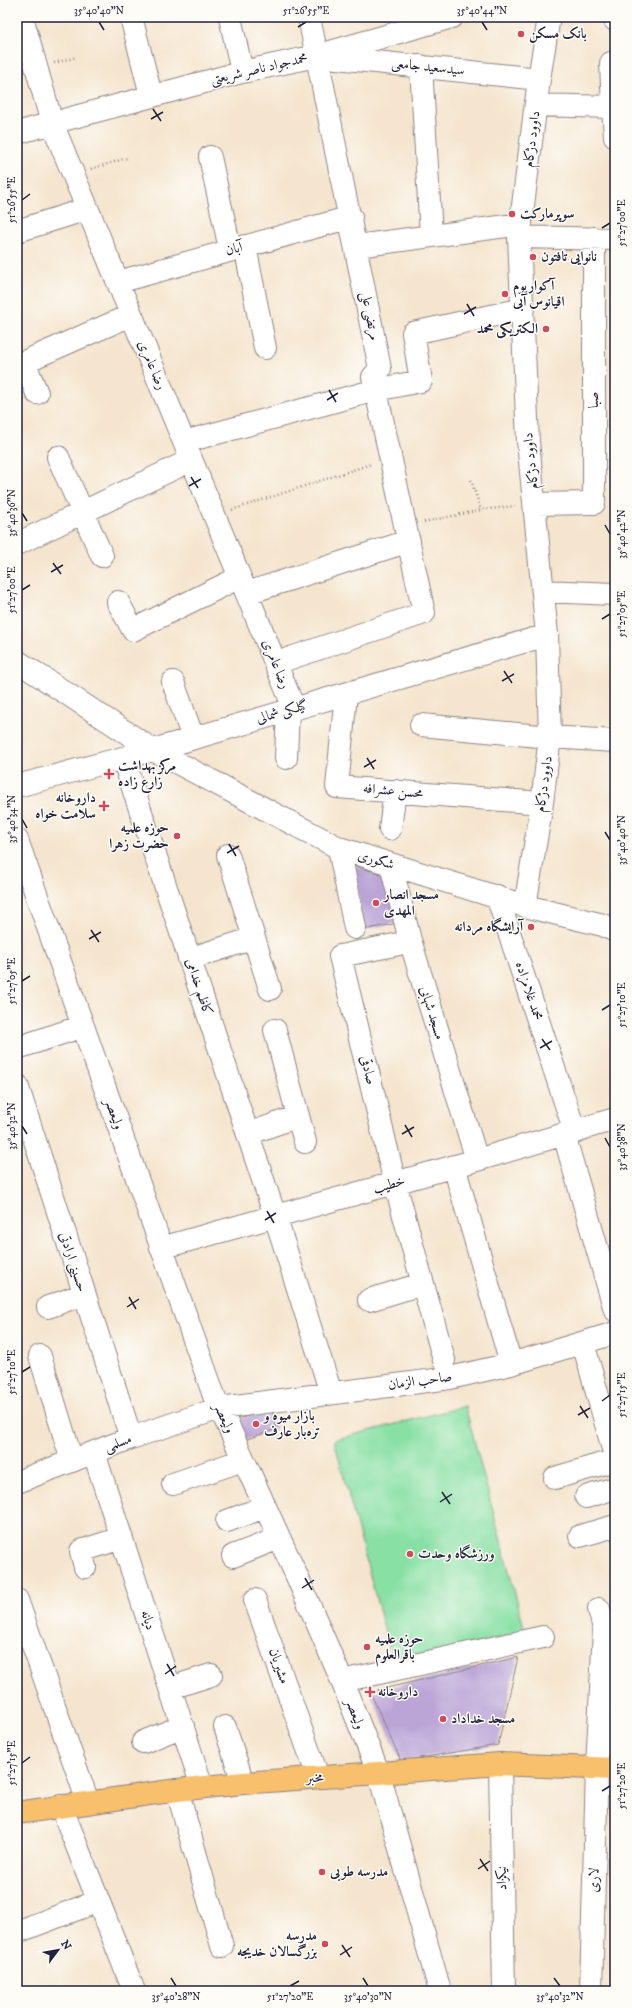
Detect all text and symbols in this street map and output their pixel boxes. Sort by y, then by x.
text: 35°40'40"N [74,5,124,17]
text: 51°26'55"E [283,5,329,17]
text: 35°40'44"N [457,5,507,17]
place label: بانک مسکن [529,25,587,43]
marker: بانک مسکن [516,29,526,39]
street label: محمدجواد ناصر شریعتی [209,49,309,89]
street label: سیدسعید جامعی [390,54,466,80]
street label: داوود دژکام [520,110,547,169]
text: 51°26'55"E [6,177,18,223]
text: 51°27'00"E [616,199,628,247]
place label: سوپرمارکت [520,205,575,223]
marker: سوپرمارکت [507,209,517,219]
street label: آبان [224,238,246,260]
place label: نانوایی تافتون [541,248,597,266]
marker: نانوایی تافتون [528,252,538,262]
place label: آکواریوم اقیانوس آبی [512,277,564,312]
marker: آکواریوم اقیانوس آبی [500,289,510,299]
street label: مرتضی علی [356,290,384,342]
place label: الکتریکی محمد [476,320,538,339]
marker: الکتریکی محمد [541,324,551,334]
street label: رضا عامری [133,337,171,393]
street label: صبا [585,392,603,408]
street label: داوود دژکام [519,431,546,490]
text: 35°40'36"N [6,489,18,537]
text: 35°40'42"N [616,509,628,559]
text: 51°27'00"E [6,566,18,614]
text: 51°27'05"E [616,591,628,637]
street label: رضا عامری [258,636,294,692]
street label: گيلکی شمالی [254,696,310,728]
street label: داوود دژکام [531,755,560,814]
place label: مرکز بهداشت زارع زاده [118,757,176,793]
marker: مرکز بهداشت زارع زاده [103,768,115,780]
street label: محسن عشرافه [362,779,424,803]
place label: داروخانه سلامت خواه [35,789,96,823]
text: 35°40'34"N [6,795,18,843]
marker: داروخانه سلامت خواه [99,801,109,811]
text: 35°40'40"N [616,815,628,865]
place label: حوزه علمیه حضرت زهرا [109,819,169,853]
marker: حوزه علمیه حضرت زهرا [172,831,182,841]
street label: شکوری [356,846,397,874]
place label: مسجد انصار المهدی [382,886,439,920]
marker: مسجد انصار المهدی [371,898,381,908]
place label: آرایشگاه مردانه [454,917,525,936]
marker: آرایشگاه مردانه [526,922,536,932]
street label: کاظم خدامی [177,956,217,1019]
text: 51°27'05"E [6,958,18,1004]
street label: محمد غلامزاده [511,959,547,1023]
text: 51°27'10"E [616,982,628,1028]
street label: مسجد شهابی [415,984,449,1042]
street label: صادقی [356,1054,380,1086]
street label: ولیعصر [99,1094,128,1132]
text: 35°40'32"N [6,1102,18,1150]
text: 35°40'38"N [616,1123,628,1171]
street label: خطیب [371,1172,407,1198]
street label: حسینی ارادتی [55,1230,91,1294]
text: 51°27'10"E [6,1349,18,1395]
street label: صاحب الزمان [387,1368,453,1394]
text: 51°27'15"E [616,1373,628,1417]
street label: ولیعصر [208,1398,239,1436]
place label: بازار میوه و تره‌بار عارف [262,1407,320,1441]
marker: بازار میوه و تره‌بار عارف [251,1419,261,1429]
street label: مسلمی [102,1430,134,1456]
place label: ورزشگاه وحدت [418,1544,495,1563]
marker: ورزشگاه وحدت [405,1549,415,1559]
street label: دیانه [136,1608,160,1632]
place label: حوزه علمیه باقرالعلوم [375,1630,424,1667]
marker: حوزه علمیه باقرالعلوم [362,1642,372,1652]
street label: مشیریان [265,1646,293,1686]
place label: داروخانه [378,1683,418,1701]
marker: داروخانه [365,1687,375,1697]
street label: ولیعصر [340,1694,369,1732]
place label: مسجد خداداد [451,1710,515,1728]
marker: مسجد خداداد [438,1714,448,1724]
text: 51°27'15"E [6,1741,18,1785]
text: 51°27'20"E [616,1763,628,1809]
street label: مخبر [304,1768,325,1788]
place label: مدرسه طوبی [329,1863,388,1882]
street label: نیکزاد [493,1865,511,1891]
marker: مدرسه طوبی [317,1867,327,1877]
street label: لاری [585,1867,603,1893]
place label: مدرسه بزرگسالان خدیجه [237,1927,317,1961]
north arrow [38,1930,78,1970]
text: N [57,1938,74,1953]
marker: مدرسه بزرگسالان خدیجه [320,1939,330,1949]
text: 35°40'28"N [152,1991,200,2003]
text: 51°27'20"E [267,1991,313,2003]
text: 35°40'30"N [344,1991,392,2003]
text: 35°40'32"N [536,1991,584,2003]

